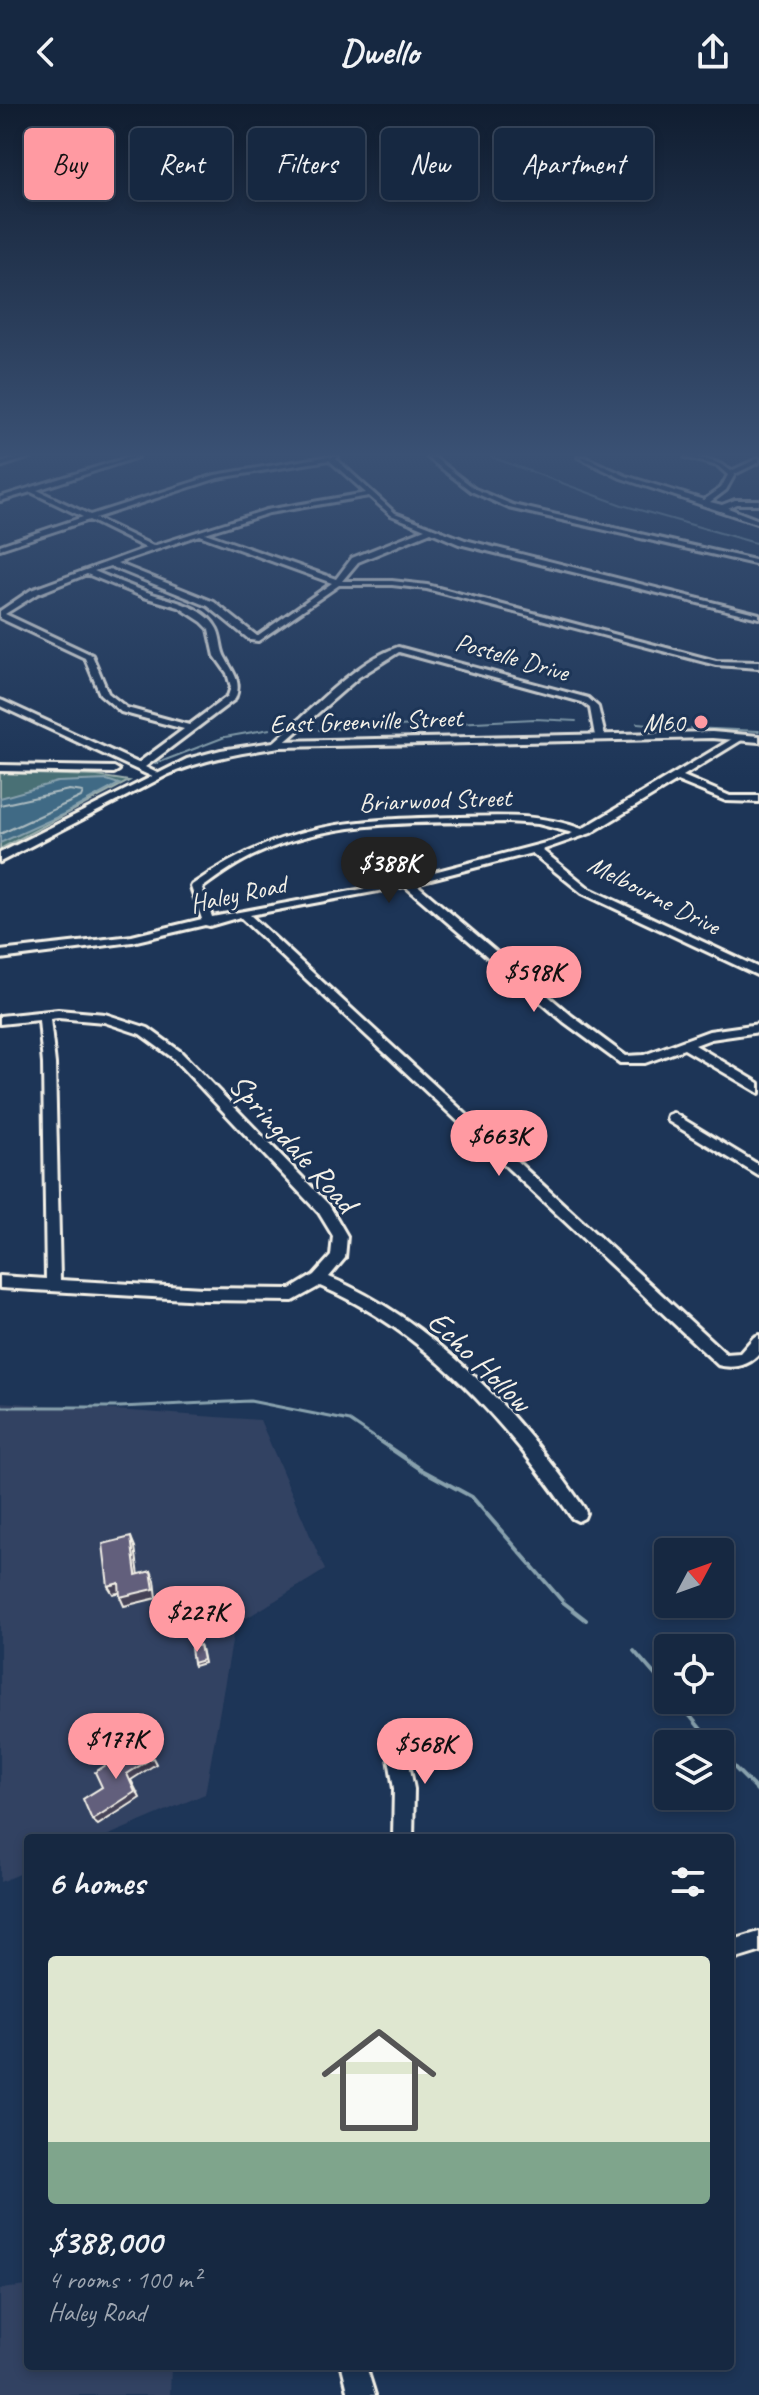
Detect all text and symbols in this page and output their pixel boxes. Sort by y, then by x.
text: Dwello [340,29,419,75]
icon: back [24,30,68,74]
icon: share [691,30,735,74]
chip: Buy [24,128,114,200]
chip: Rent [130,128,232,200]
chip: Filters [248,128,365,200]
chip: New [381,128,478,200]
chip: Apartment [494,128,653,200]
street label: Postelle Drive [452,625,574,689]
street label: East Greenville Street [269,701,465,741]
place label: M60 [643,706,687,739]
marker: M60 [692,713,710,731]
street label: Briarwood Street [358,781,514,819]
pin: $388K [333,837,445,905]
text: $388K [359,846,419,879]
street label: Melbourne Drive [582,848,727,943]
street label: Haley Road [187,867,293,920]
pin: $598K [478,946,590,1014]
text: $598K [504,955,564,988]
street label: Springdale Road [220,1065,369,1224]
pin: $663K [443,1110,555,1178]
text: $663K [468,1119,530,1152]
street label: Echo Hollow [419,1301,543,1423]
north arrow [654,1538,734,1618]
map controls [654,1538,734,1810]
pin: $227K [141,1586,253,1654]
text: $227K [167,1595,227,1628]
button: locate [654,1634,734,1714]
pin: $177K [60,1713,172,1781]
pin: $568K [369,1718,481,1786]
text: $177K [86,1722,146,1755]
text: $568K [395,1727,455,1760]
button: layers [654,1730,734,1810]
icon: filters [666,1860,710,1904]
text: 6 homes [48,1861,145,1904]
icon: home [307,2008,451,2152]
text: $388,000 [48,2220,162,2263]
text: 4 rooms · 100 m² [48,2263,200,2296]
text: Haley Road [48,2296,146,2329]

